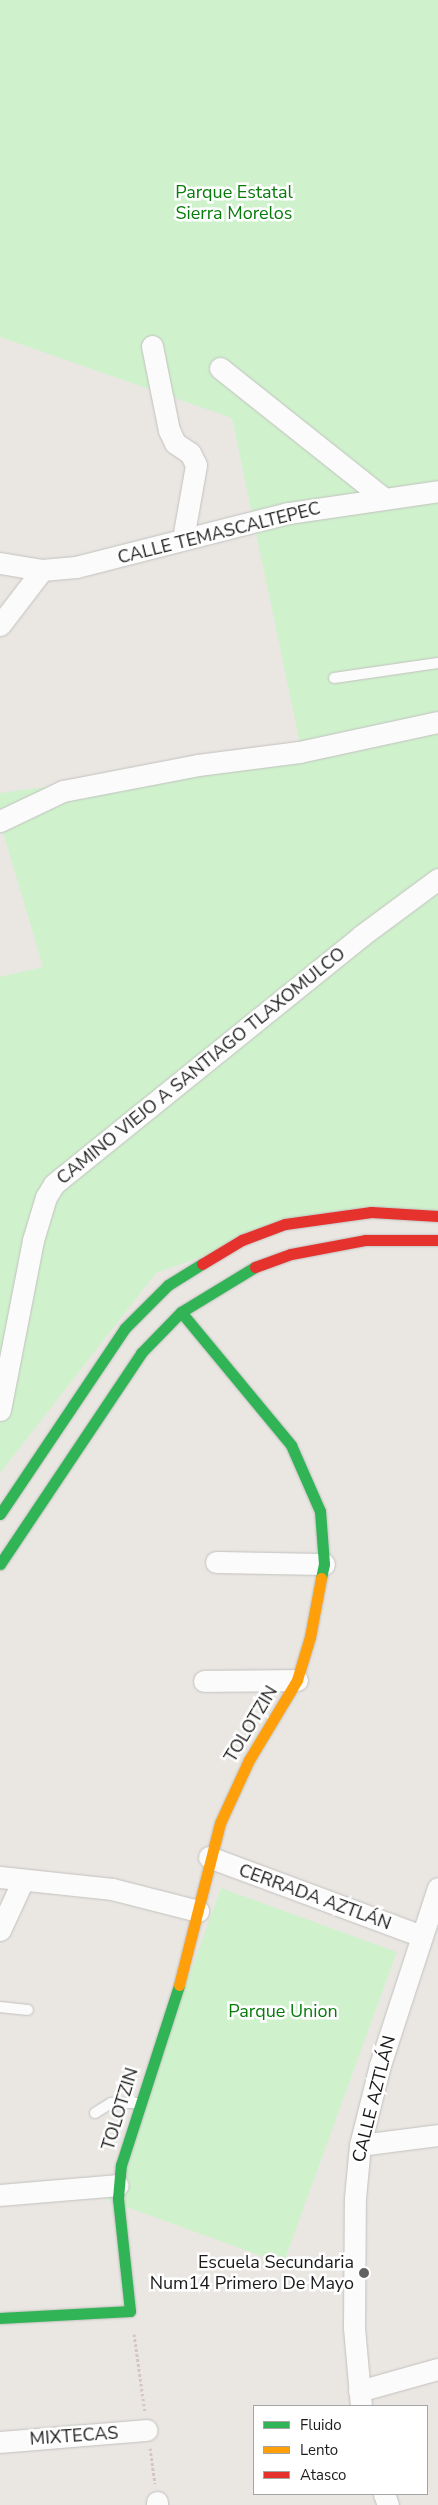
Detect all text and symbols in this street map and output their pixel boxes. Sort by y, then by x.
park label: Parque Estatal Sierra Morelos [175,182,293,224]
street label: CALLE TEMASCALTEPEC [115,497,323,569]
street label: CAMINO VIEJO A SANTIAGO TLAXOMULCO [52,943,350,1189]
street label: TOLOTZIN [220,1682,282,1766]
street label: CERRADA AZTLÁN [236,1859,394,1935]
park label: Parque Union [228,2000,338,2022]
street label: CALLE AZTLÁN [348,2033,400,2165]
street label: TOLOTZIN [97,2065,143,2153]
place label: Escuela Secundaria Num14 Primero De Mayo [150,2252,354,2294]
marker: Escuela Secundaria Num14 Primero De Mayo [358,2267,370,2279]
legend [253,2405,428,2495]
text: Fluido [300,2415,342,2435]
street label: MIXTECAS [29,2422,119,2450]
text: Lento [300,2440,338,2460]
text: Atasco [300,2465,346,2485]

